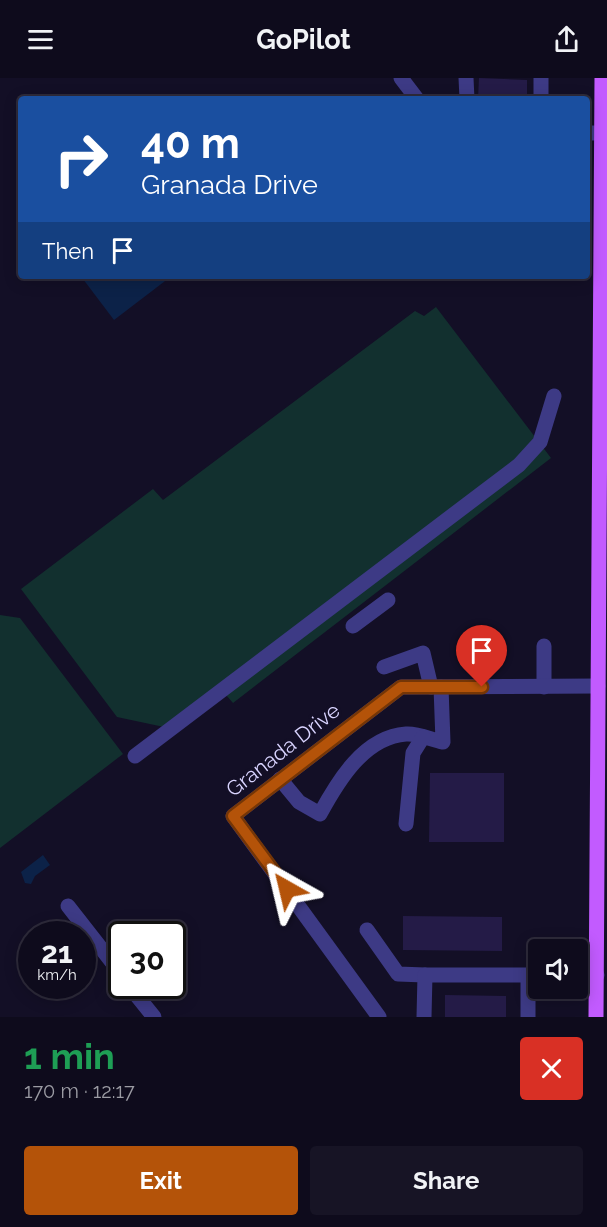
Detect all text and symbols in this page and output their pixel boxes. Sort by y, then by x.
icon: menu [24,23,57,56]
icon: share [550,23,583,56]
text: GoPilot [256,24,351,55]
text: 40 m [141,119,240,168]
icon: right [42,120,120,198]
text: Granada Drive [141,169,318,200]
icon: arrive [106,234,139,267]
text: Then [42,238,94,264]
pin [456,625,507,687]
icon: arrive [465,634,498,667]
street label: Granada Drive [221,697,345,802]
position arrow [255,857,319,921]
speed limit sign: 30 [108,921,186,999]
text: 21 [41,935,73,970]
map controls [528,939,588,999]
button: sound [528,939,588,999]
text: km/h [37,966,77,984]
text: 1 min [24,1035,115,1077]
button: close [520,1037,583,1100]
text: 170 m · 12:17 [24,1079,135,1103]
button: Exit [24,1146,298,1215]
button: Share [310,1146,583,1215]

